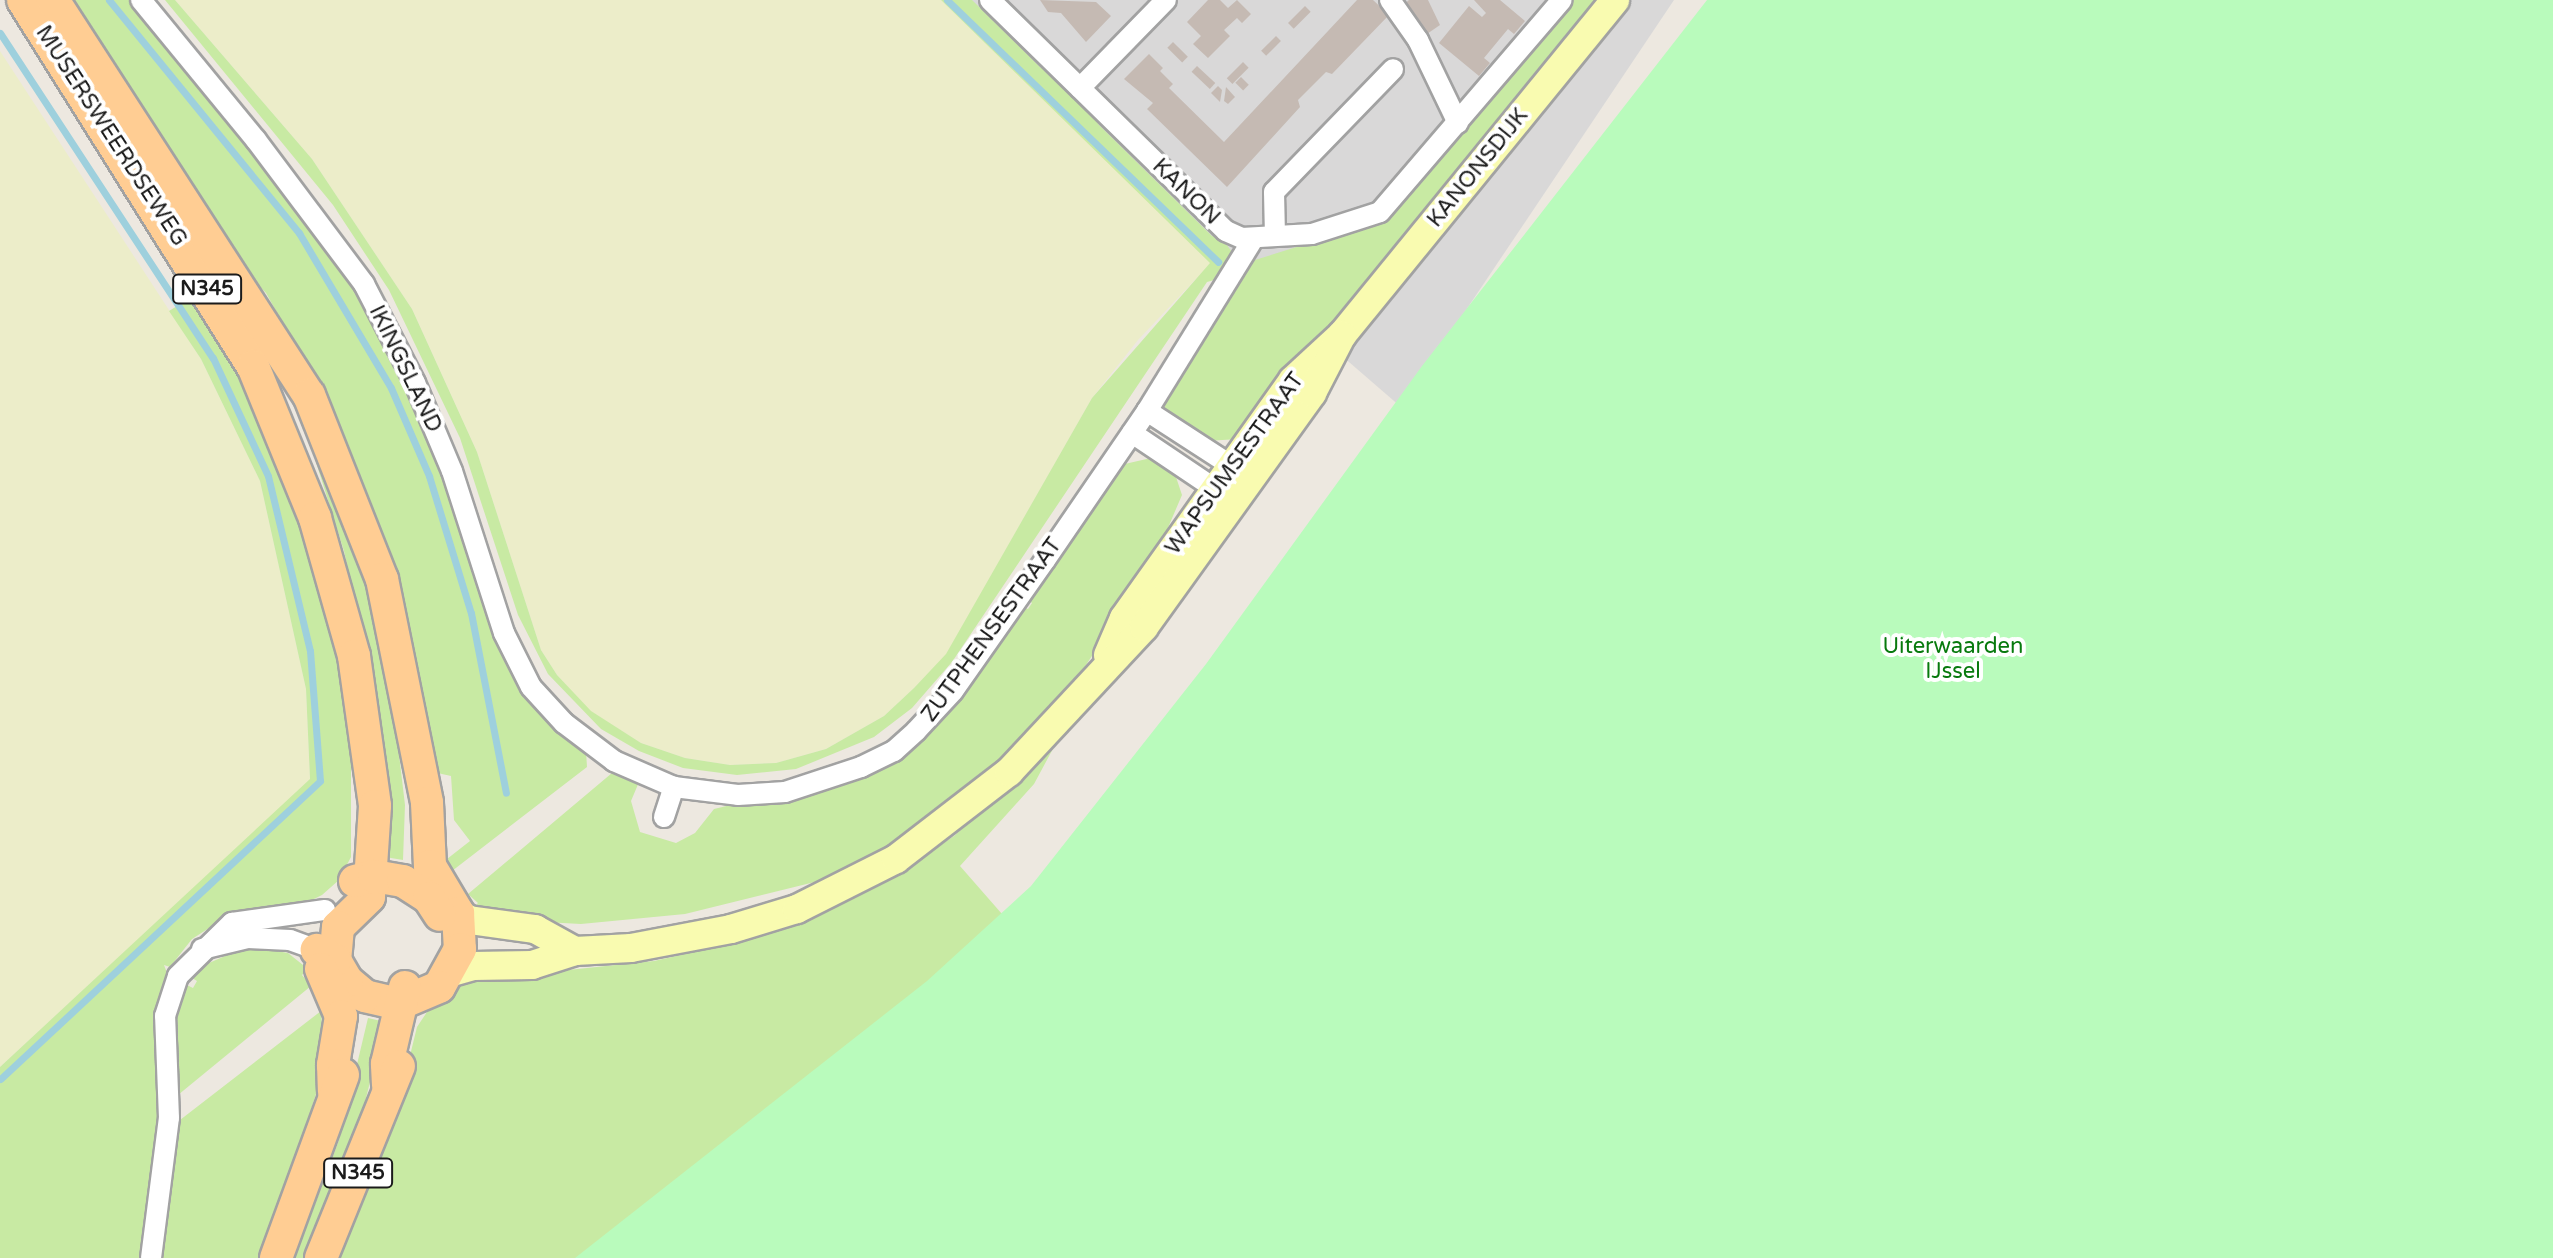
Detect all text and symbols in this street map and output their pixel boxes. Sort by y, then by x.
street label: MUSERSWEERDSEWEG [30,21,192,251]
street label: KANONSDIJK [1422,103,1534,233]
street label: KANON [1147,153,1225,231]
road number: N345 [171,273,243,305]
street label: IKINGSLAND [363,301,447,437]
street label: WAPSUMSESTRAAT [1160,368,1310,560]
street label: ZUTPHENSESTRAAT [916,533,1068,727]
park label: Uiterwaarden IJssel [1883,633,2023,684]
road number: N345 [322,1157,394,1189]

